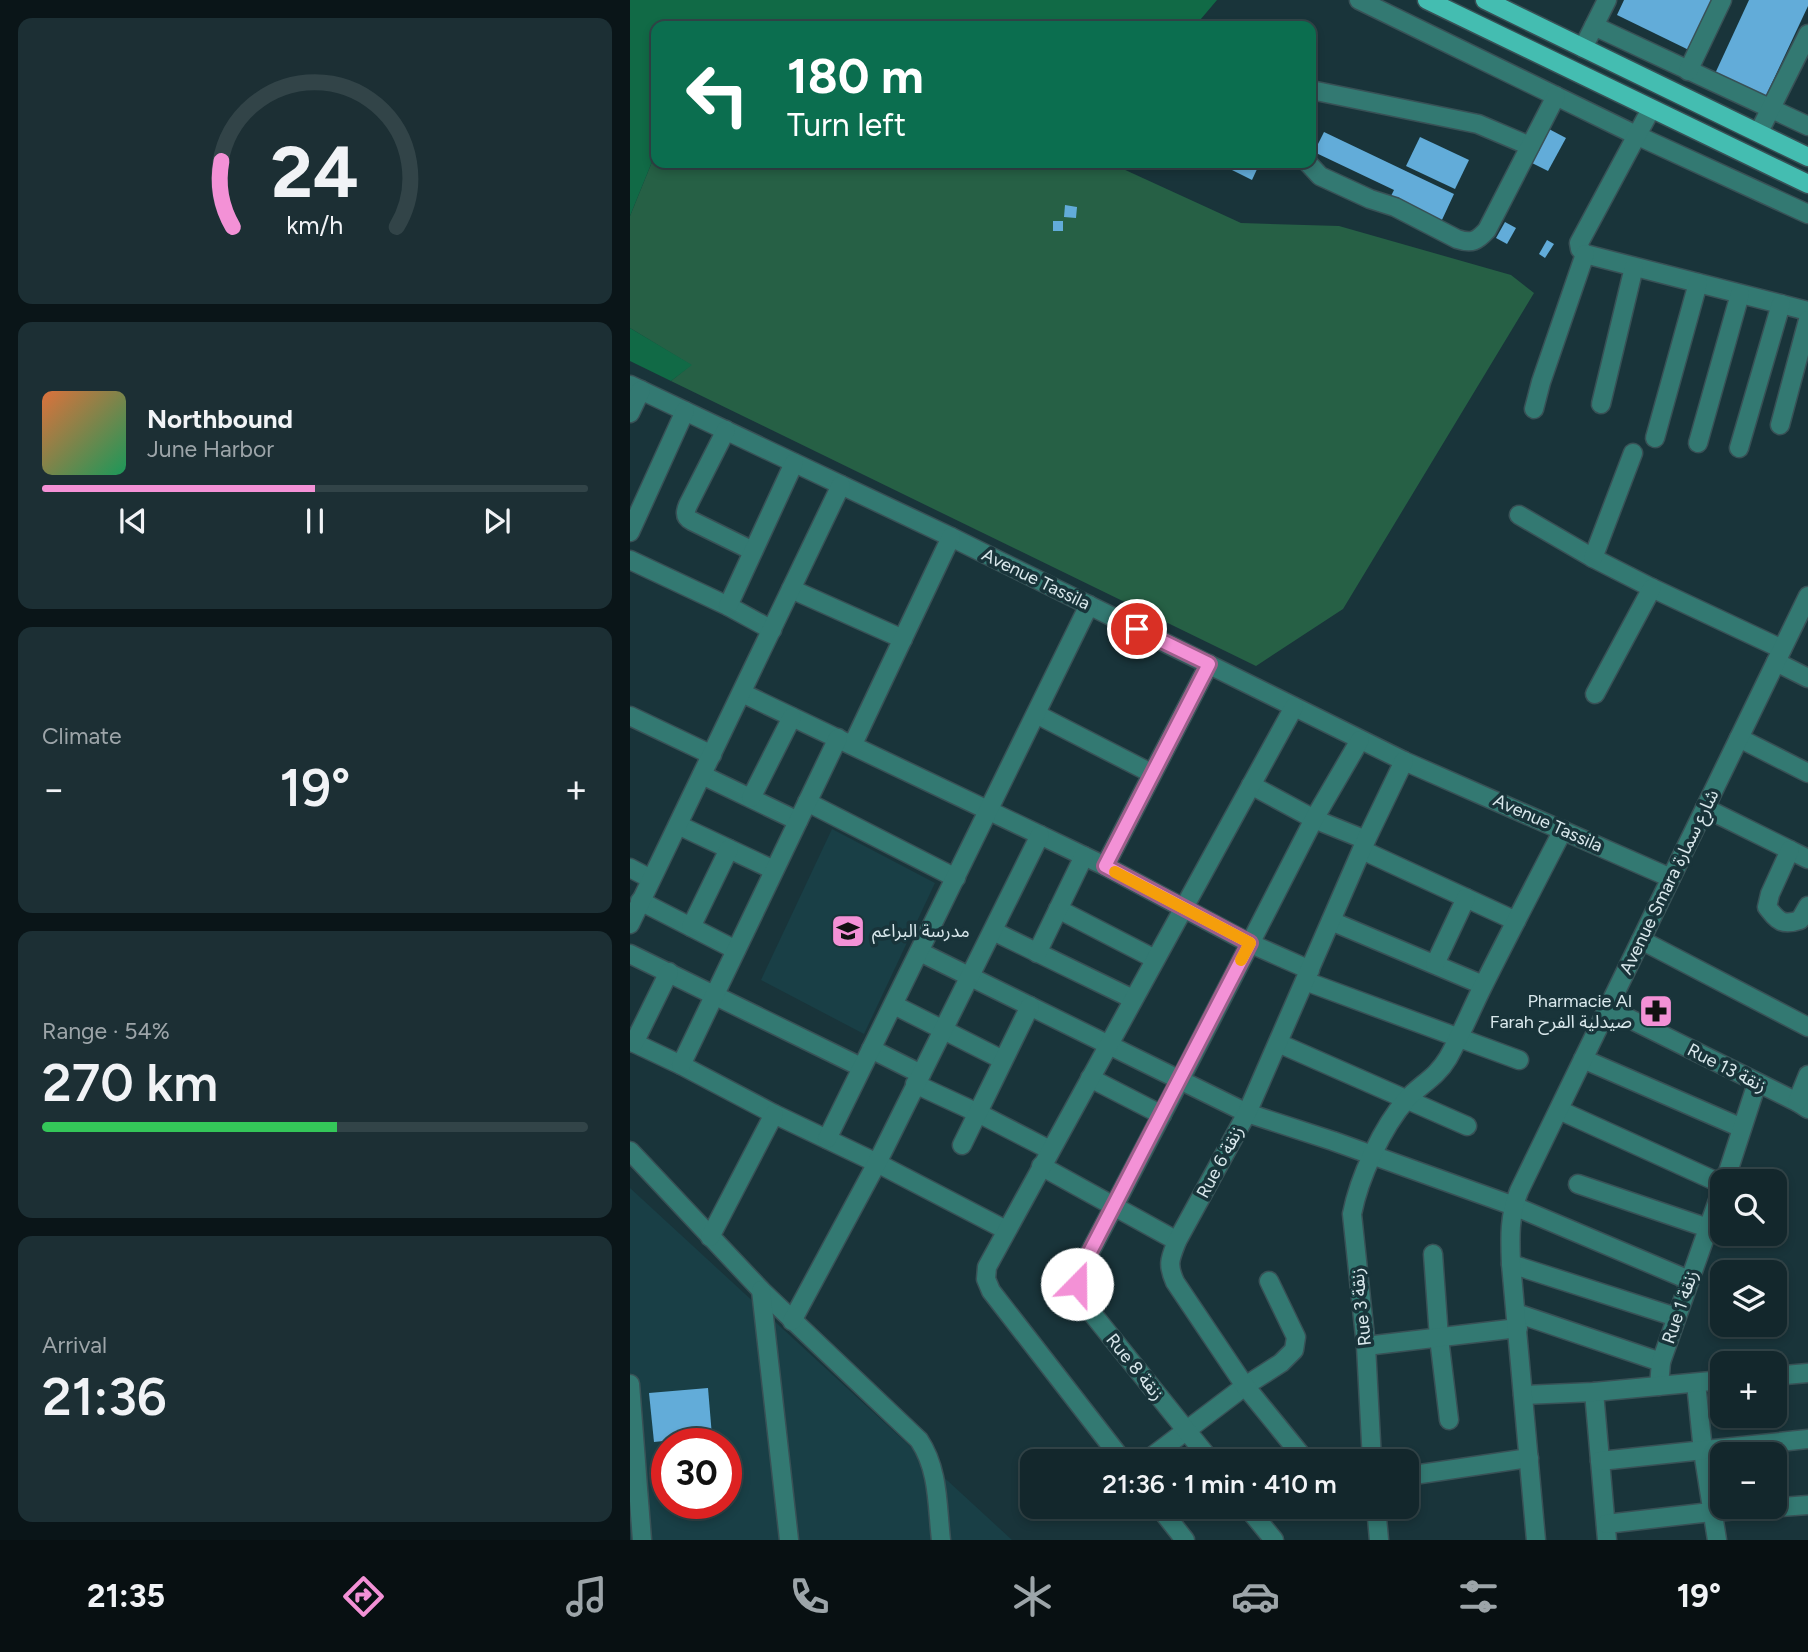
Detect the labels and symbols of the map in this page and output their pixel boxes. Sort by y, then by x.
street label: Avenue Tassila [978,543,1094,615]
pin [1107,599,1167,659]
street label: Avenue Smara شارع سمارة [1615,786,1726,979]
street label: Avenue Tassila [1490,789,1606,857]
school or university icon: مدرسة البراعم [829,912,867,950]
place label: مدرسة البراعم [872,920,970,944]
place label: Pharmacie Al Farah صيدلية الفرح [1490,990,1632,1035]
pharmacy icon: Pharmacie Al Farah صيدلية الفرح [1637,992,1675,1030]
street label: Rue 13 زنقة [1684,1039,1770,1097]
street label: Rue 6 زنقة [1192,1122,1248,1202]
position arrow [1040,1247,1114,1321]
street label: Rue 3 زنقة [1346,1267,1376,1347]
street label: Rue 1 زنقة [1657,1267,1703,1347]
street label: Rue 8 زنقة [1101,1329,1169,1405]
speed limit sign: 30 [651,1428,742,1519]

